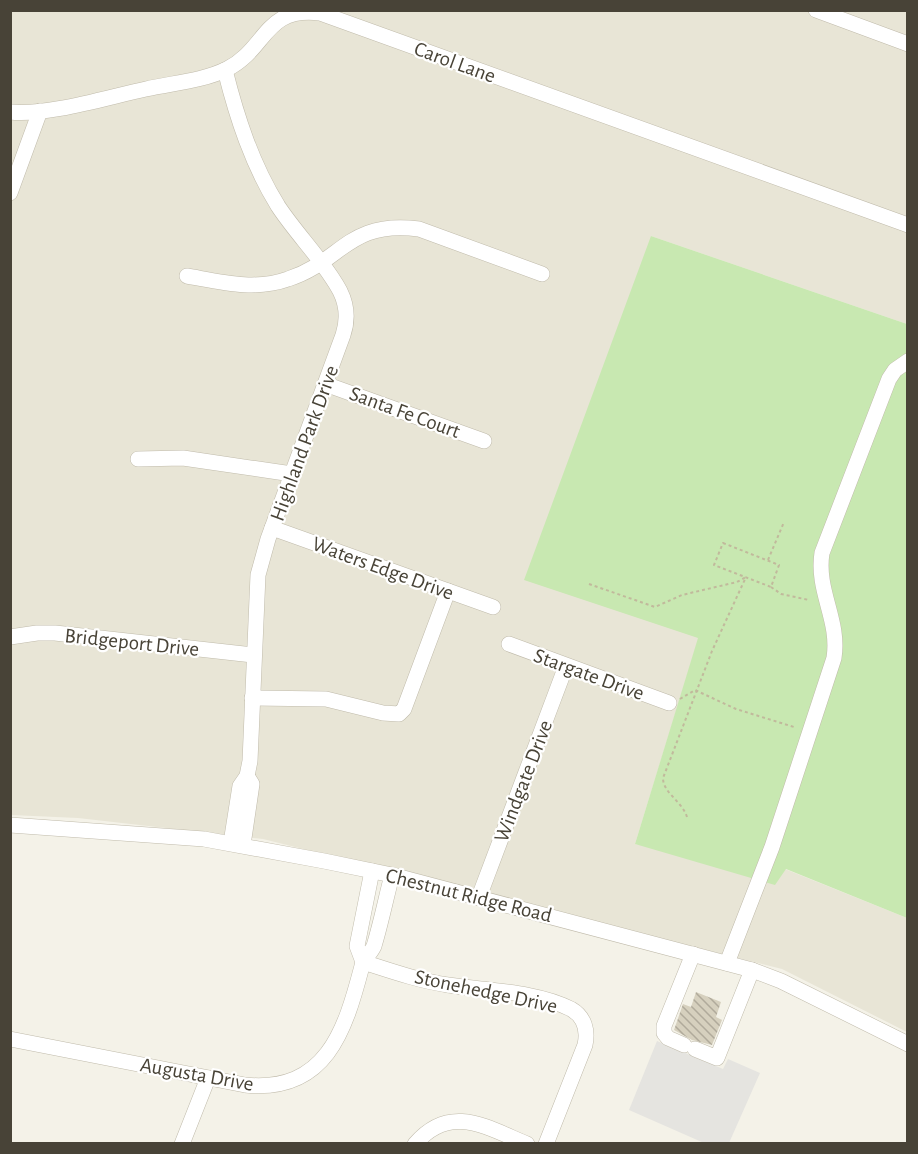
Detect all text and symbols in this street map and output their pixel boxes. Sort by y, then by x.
street label: Carol Lane [411,38,498,87]
street label: Highland Park Drive [267,363,342,524]
street label: Santa Fe Court [347,383,463,442]
street label: Waters Edge Drive [309,533,456,604]
street label: Bridgeport Drive [64,625,200,660]
street label: Stargate Drive [531,645,647,704]
street label: Windgate Drive [491,717,556,845]
street label: Chestnut Ridge Road [384,865,554,926]
street label: Stonehedge Drive [413,966,559,1017]
street label: Augusta Drive [139,1054,255,1095]

